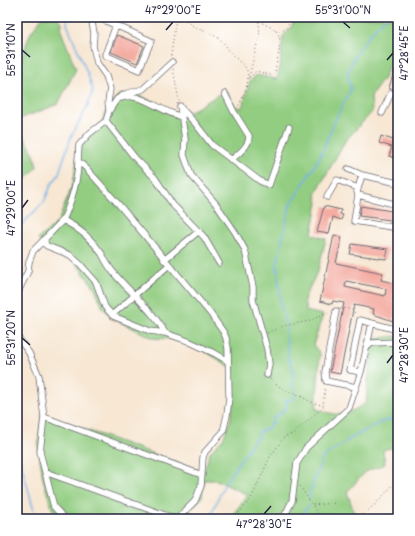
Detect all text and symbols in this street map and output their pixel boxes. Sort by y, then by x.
text: 47°29'00"E [145,2,201,17]
text: 55°31'00"N [315,2,371,17]
text: 55°31'10"N [3,23,18,77]
text: 47°28'45"E [396,26,411,80]
text: 47°29'00"E [3,180,18,236]
text: 55°31'20"N [3,310,18,366]
text: 47°28'30"E [396,327,411,383]
text: 47°28'30"E [236,516,292,531]

